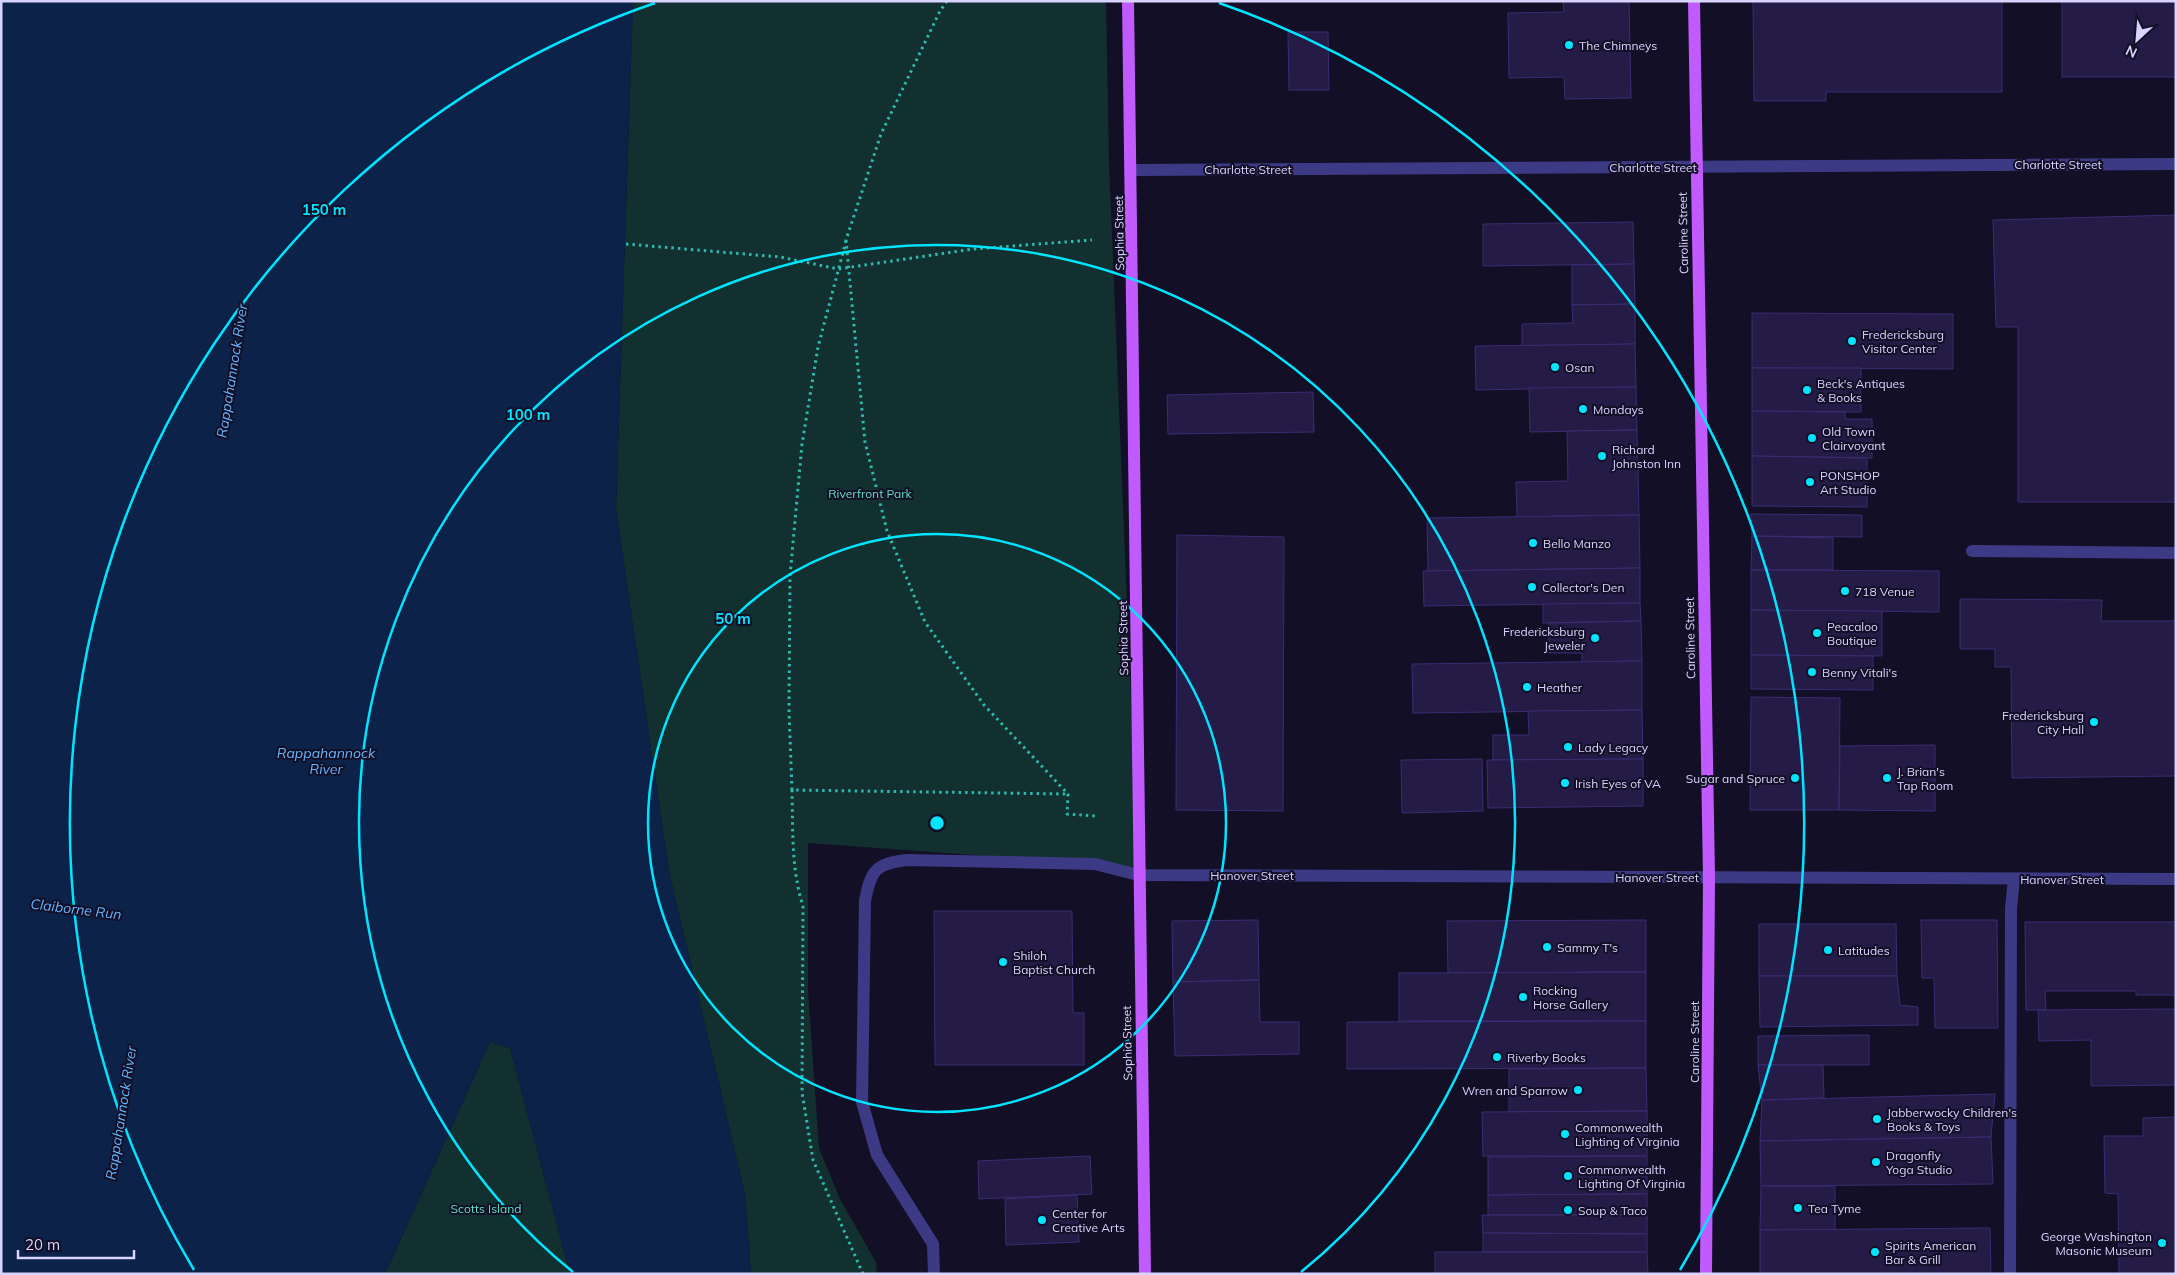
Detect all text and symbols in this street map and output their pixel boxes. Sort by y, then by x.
north arrow [2112,15,2162,65]
place label: The Chimneys [1579,38,1657,53]
marker: The Chimneys [1563,39,1575,51]
text: N [2123,41,2140,62]
street label: Charlotte Street [2014,157,2102,172]
street label: Charlotte Street [1609,160,1697,175]
street label: Charlotte Street [1204,162,1292,177]
street label: Caroline Street [1675,192,1691,274]
street label: Sophia Street [1111,195,1127,271]
text: 150 m [302,200,346,219]
water label: Rappahannock River [213,302,252,439]
place label: Fredericksburg Visitor Center [1862,327,1944,356]
marker: Fredericksburg Visitor Center [1846,335,1858,347]
place label: Osan [1565,360,1594,375]
marker: Osan [1549,361,1561,373]
place label: Beck's Antiques & Books [1817,376,1905,405]
marker: Beck's Antiques & Books [1801,384,1813,396]
place label: Mondays [1593,402,1644,417]
marker: Mondays [1577,403,1589,415]
text: 100 m [506,405,550,424]
place label: Old Town Clairvoyant [1822,424,1886,453]
marker: Old Town Clairvoyant [1806,432,1818,444]
place label: Richard Johnston Inn [1612,442,1681,471]
marker: Richard Johnston Inn [1596,450,1608,462]
place label: PONSHOP Art Studio [1820,468,1880,497]
marker: PONSHOP Art Studio [1804,476,1816,488]
park label: Riverfront Park [828,486,913,501]
place label: Bello Manzo [1543,536,1611,551]
marker: Bello Manzo [1527,537,1539,549]
place label: Collector's Den [1542,580,1624,595]
marker: Collector's Den [1526,581,1538,593]
place label: 718 Venue [1855,584,1914,599]
marker: 718 Venue [1839,585,1851,597]
street label: Caroline Street [1682,597,1698,679]
street label: Sophia Street [1115,600,1131,676]
text: 50 m [715,609,751,628]
place label: Peacaloo Boutique [1827,619,1878,648]
place label: Fredericksburg Jeweler [1503,624,1586,653]
marker: Peacaloo Boutique [1811,627,1823,639]
marker: Fredericksburg Jeweler [1589,632,1601,644]
place label: Benny Vitali's [1822,665,1897,680]
marker: Benny Vitali's [1806,666,1818,678]
place label: Heather [1537,680,1583,695]
marker: Heather [1521,681,1533,693]
place label: Fredericksburg City Hall [2002,708,2084,737]
marker: Fredericksburg City Hall [2088,716,2100,728]
place label: Lady Legacy [1578,740,1649,755]
marker: Lady Legacy [1562,741,1574,753]
water label: Rappahannock River [277,744,376,778]
place label: J. Brian's Tap Room [1897,764,1953,793]
place label: Sugar and Spruce [1686,771,1785,786]
marker: Sugar and Spruce [1789,772,1801,784]
marker: J. Brian's Tap Room [1881,772,1893,784]
place label: Irish Eyes of VA [1575,776,1661,791]
marker: Irish Eyes of VA [1559,777,1571,789]
centre of rings [928,814,946,832]
street label: Hanover Street [1210,868,1294,883]
street label: Hanover Street [1615,870,1699,885]
street label: Hanover Street [2020,872,2104,887]
water label: Claiborne Run [29,894,123,924]
place label: Sammy T's [1557,940,1618,955]
marker: Sammy T's [1541,941,1553,953]
place label: Latitudes [1838,943,1890,958]
marker: Latitudes [1822,944,1834,956]
place label: Shiloh Baptist Church [1013,948,1095,977]
marker: Shiloh Baptist Church [997,956,1009,968]
place label: Rocking Horse Gallery [1533,983,1609,1012]
marker: Rocking Horse Gallery [1517,991,1529,1003]
street label: Caroline Street [1687,1001,1702,1083]
street label: Sophia Street [1119,1005,1135,1081]
water label: Rappahannock River [102,1044,141,1181]
place label: Riverby Books [1507,1050,1586,1065]
marker: Riverby Books [1491,1051,1503,1063]
place label: Wren and Sparrow [1462,1083,1569,1098]
marker: Wren and Sparrow [1572,1084,1584,1096]
place label: Jabberwocky Children's Books & Toys [1887,1105,2017,1134]
marker: Jabberwocky Children's Books & Toys [1871,1113,1883,1125]
place label: Commonwealth Lighting of Virginia [1575,1120,1680,1149]
marker: Commonwealth Lighting of Virginia [1559,1128,1571,1140]
place label: Dragonfly Yoga Studio [1885,1148,1952,1177]
marker: Dragonfly Yoga Studio [1870,1156,1882,1168]
place label: Commonwealth Lighting Of Virginia [1578,1162,1685,1191]
marker: Commonwealth Lighting Of Virginia [1562,1170,1574,1182]
park label: Scotts Island [451,1201,521,1216]
place label: Tea Tyme [1808,1201,1861,1216]
marker: Tea Tyme [1792,1202,1804,1214]
place label: Soup & Taco [1578,1203,1647,1218]
marker: Soup & Taco [1562,1204,1574,1216]
place label: Center for Creative Arts [1052,1206,1125,1235]
marker: Center for Creative Arts [1036,1214,1048,1226]
scale bar [18,1228,134,1260]
place label: George Washington Masonic Museum [2041,1229,2152,1258]
text: 20 m [25,1235,60,1254]
marker: George Washington Masonic Museum [2156,1237,2168,1249]
place label: Spirits American Bar & Grill [1885,1238,1976,1267]
marker: Spirits American Bar & Grill [1869,1246,1881,1258]

